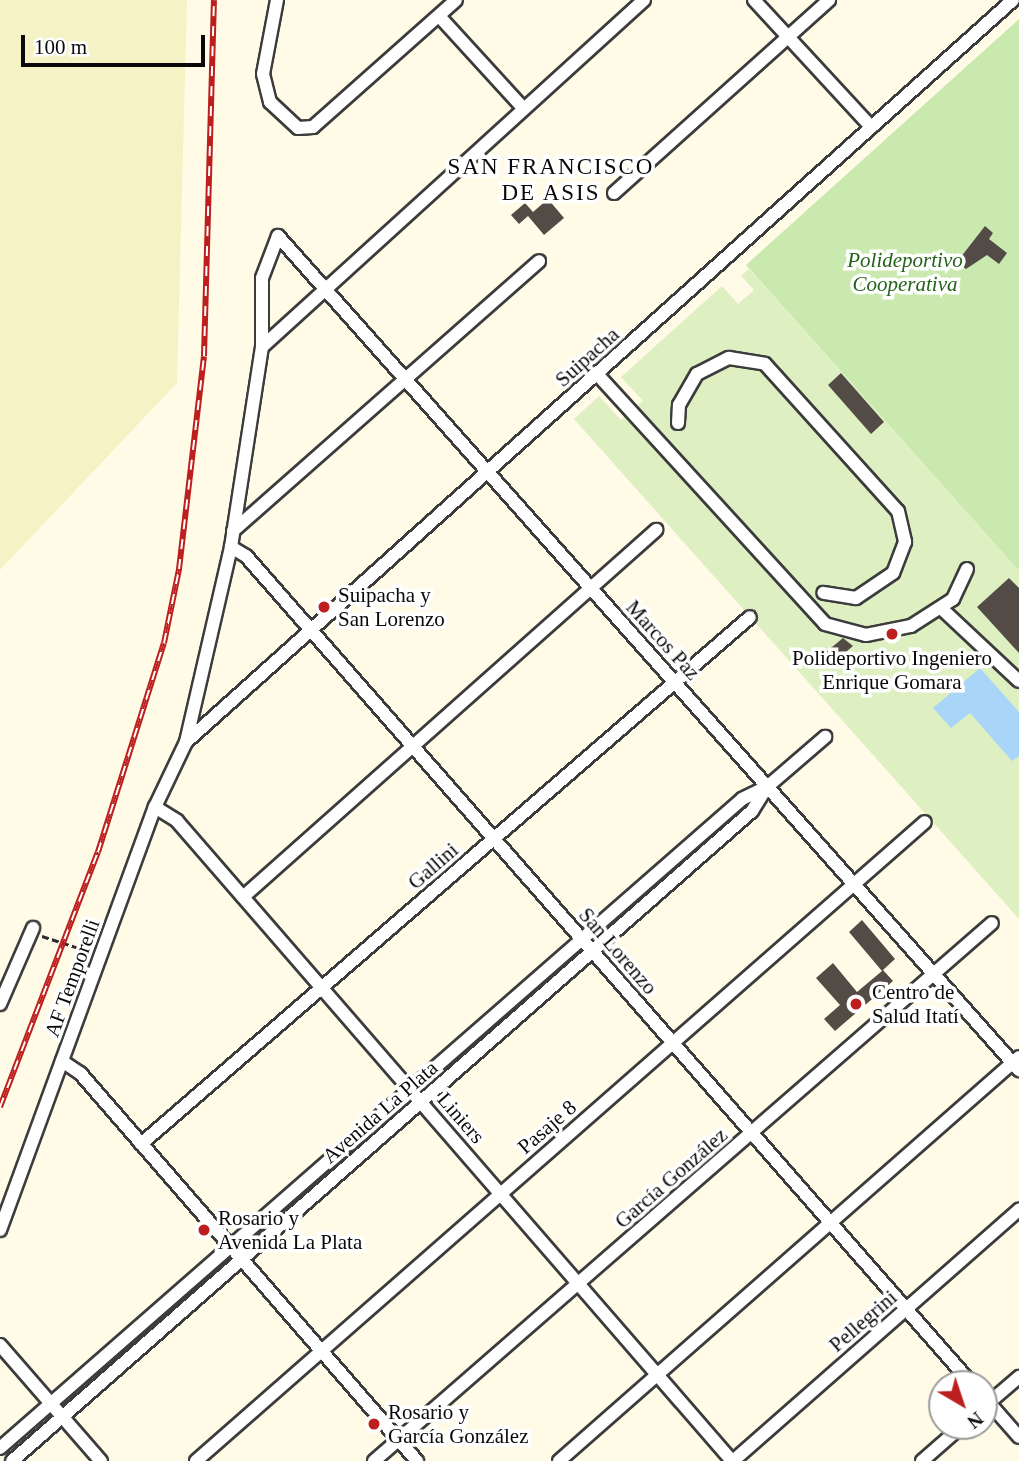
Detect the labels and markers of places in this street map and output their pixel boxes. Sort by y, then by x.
place label: Suipacha y San Lorenzo [338,582,445,632]
marker: Suipacha y San Lorenzo [316,599,332,615]
marker: Polideportivo Ingeniero Enrique Gomara [884,626,900,642]
place label: Polideportivo Ingeniero Enrique Gomara [792,645,992,695]
place label: Centro de Salud Itatí [872,979,959,1029]
marker: Centro de Salud Itatí [846,994,866,1014]
place label: Rosario y Avenida La Plata [218,1205,362,1255]
marker: Rosario y Avenida La Plata [196,1222,212,1238]
place label: Rosario y García González [388,1399,528,1449]
marker: Rosario y García González [366,1416,382,1432]

